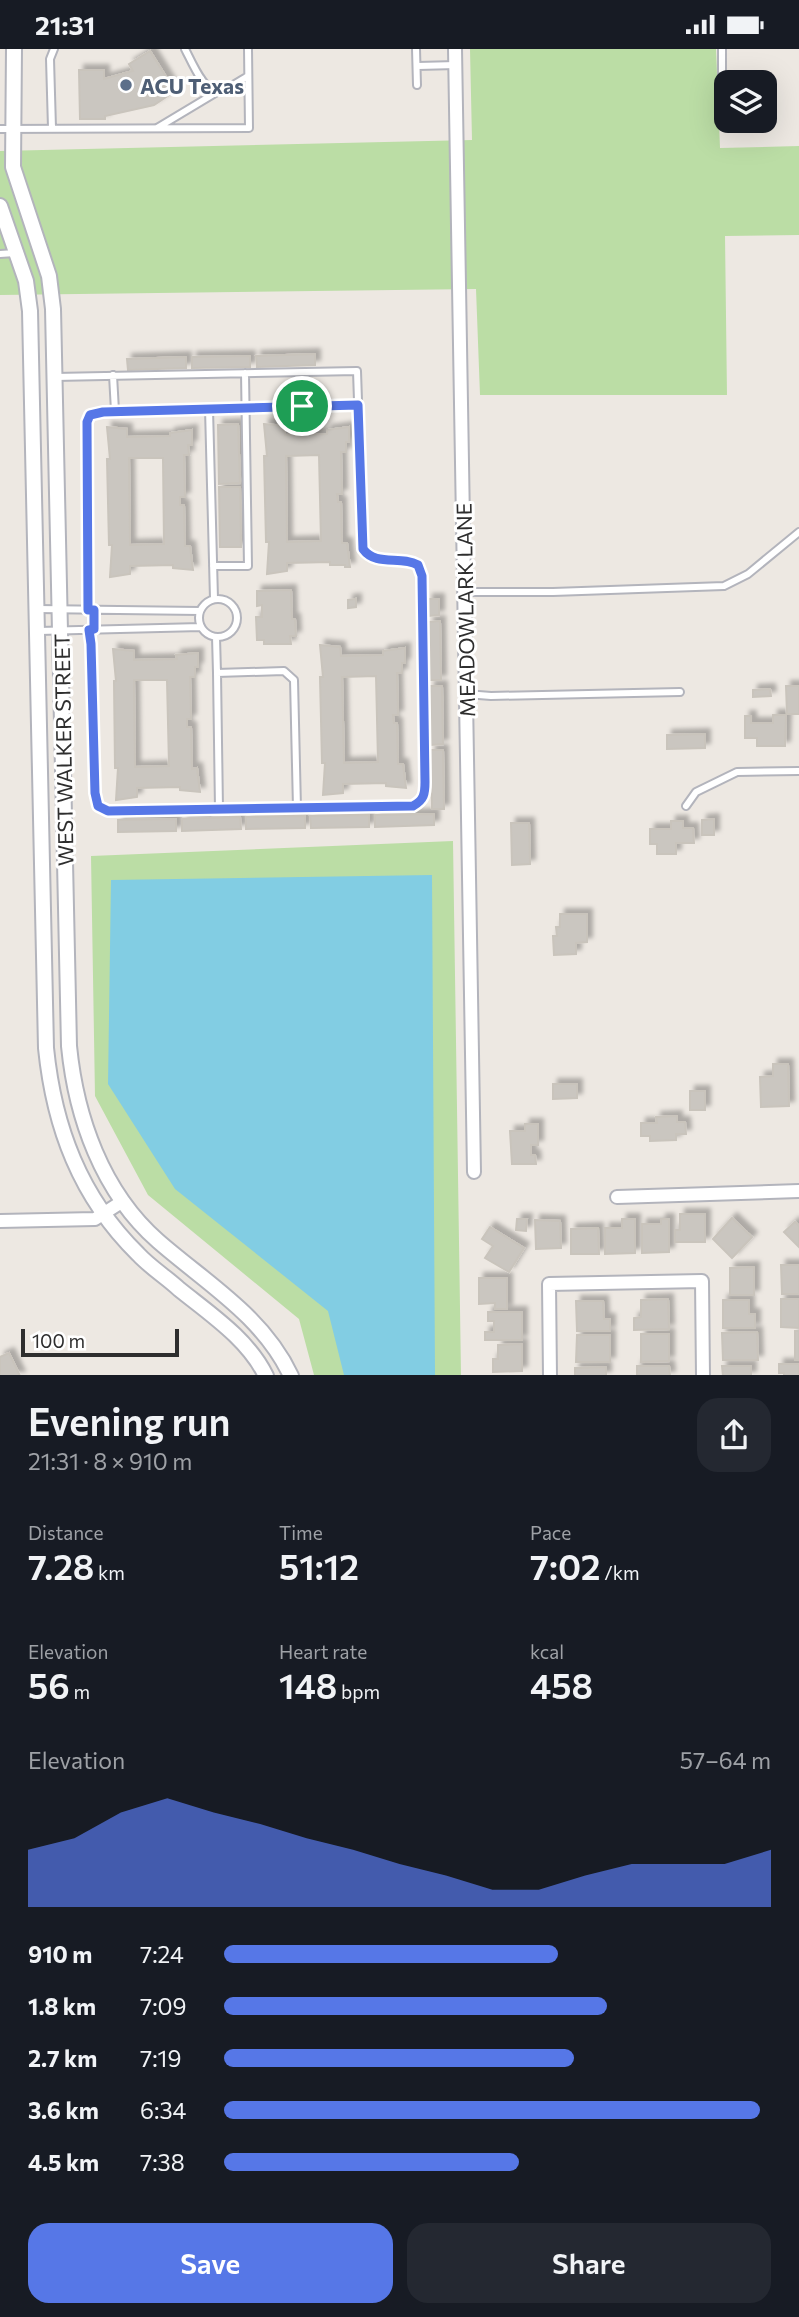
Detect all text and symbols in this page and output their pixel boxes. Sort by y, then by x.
text: 21:31 [35,9,95,40]
map controls [714,70,777,133]
button: layers [714,70,777,133]
place label: ACU Texas [140,73,244,98]
marker: ACU Texas [118,77,134,93]
pin [272,376,332,436]
icon: arrive [283,387,321,425]
street label: MEADOWLARK LANE [451,503,479,717]
street label: WEST WALKER STREET [48,634,78,866]
scale bar [21,1327,178,1358]
text: 100 m [32,1329,85,1352]
text: Evening run [28,1397,231,1444]
button: share [697,1398,771,1472]
text: 21:31 · 8 × 910 m [28,1447,192,1475]
text: Distance [28,1521,104,1544]
text: Time [279,1521,323,1544]
text: Pace [530,1521,571,1544]
text: 7.28 [28,1544,94,1587]
text: 51:12 [279,1544,359,1587]
text: 7:02 [530,1544,601,1587]
text: km [94,1561,125,1584]
text: /km [601,1561,640,1584]
text: Elevation [28,1640,108,1663]
text: Heart rate [279,1640,367,1663]
text: kcal [530,1640,564,1663]
text: 56 [28,1663,70,1706]
text: 148 [279,1663,337,1706]
text: 458 [530,1663,593,1706]
text: m [70,1680,90,1703]
text: bpm [337,1680,380,1703]
text: Elevation [28,1746,125,1774]
text: 57–64 m [680,1746,771,1774]
text: 910 m [28,1940,92,1968]
text: 7:24 [140,1940,184,1968]
text: 1.8 km [28,1992,96,2020]
text: 7:09 [140,1992,187,2020]
text: 2.7 km [28,2044,97,2072]
text: 7:19 [140,2044,181,2072]
text: 3.6 km [28,2096,99,2124]
text: 6:34 [140,2096,186,2124]
text: 4.5 km [28,2148,99,2176]
text: 7:38 [140,2148,185,2176]
button: Save [28,2223,393,2303]
button: Share [407,2223,771,2303]

